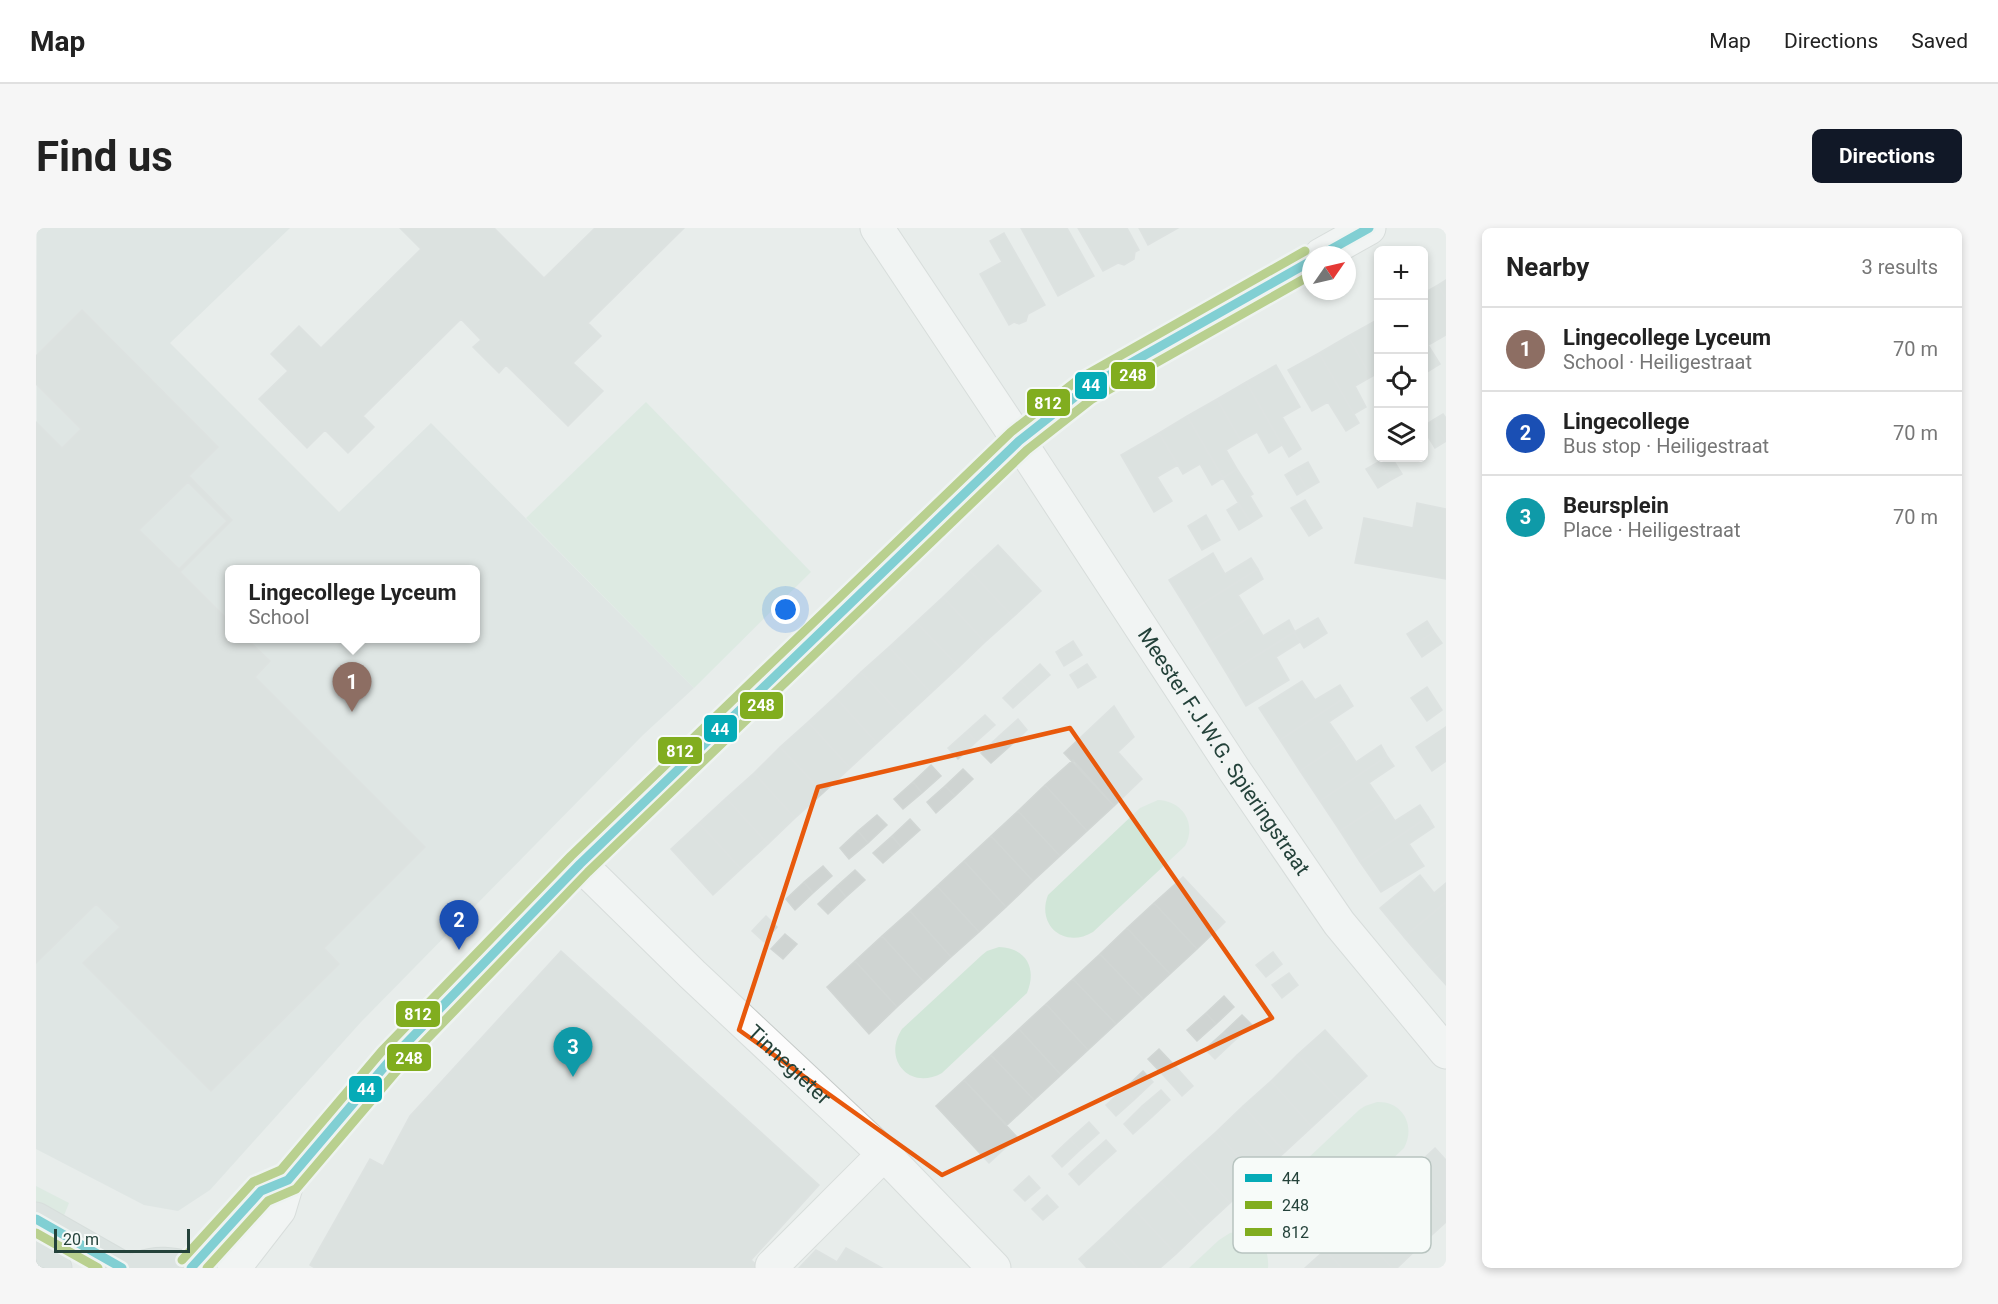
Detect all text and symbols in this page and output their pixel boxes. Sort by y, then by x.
text: Map [30,25,85,58]
text: Map [1709,29,1751,53]
text: Directions [1784,29,1878,53]
text: Saved [1911,29,1968,53]
button: Directions [1812,129,1962,183]
text: Find us [36,132,173,181]
north arrow [1302,246,1356,300]
map controls [1374,246,1428,462]
button: + [1374,246,1428,300]
text: Nearby [1506,252,1589,282]
text: 3 results [1862,255,1938,279]
button: − [1374,300,1428,354]
text: Lingecollege Lyceum [1563,325,1771,350]
text: 1 [1520,337,1531,361]
text: 70 m [1893,337,1938,361]
text: School · Heiligestraat [1563,350,1752,374]
button: locate [1374,354,1428,408]
line badge: 248 [1110,361,1156,390]
text: 248 [1119,366,1147,385]
line badge: 44 [1074,371,1108,400]
text: 44 [1082,376,1100,395]
line badge: 812 [1026,388,1071,417]
text: 812 [1034,394,1062,413]
button: layers [1374,408,1428,462]
text: Lingecollege [1563,409,1689,434]
text: 2 [1520,421,1531,445]
text: 70 m [1893,421,1938,445]
text: Bus stop · Heiligestraat [1563,434,1769,458]
text: Beursplein [1563,493,1669,518]
text: 3 [1520,505,1531,529]
text: 70 m [1893,505,1938,529]
text: Place · Heiligestraat [1563,518,1740,542]
popup [225,565,480,643]
text: Lingecollege Lyceum [248,580,457,605]
your location [771,595,800,624]
text: School [248,605,310,629]
street label: Meester F.J.W.G. Spieringstraat [1133,623,1315,880]
pin: 1 [332,662,372,712]
line badge: 248 [739,691,784,720]
text: 248 [747,696,775,715]
line badge: 44 [703,714,738,743]
text: 44 [711,720,729,739]
line badge: 812 [657,736,703,765]
text: 812 [666,742,694,761]
pin: 2 [440,900,478,950]
line badge: 812 [395,1000,441,1028]
text: 812 [404,1005,432,1024]
street label: Tinnegieter [742,1020,836,1110]
pin: 3 [554,1028,592,1077]
line badge: 248 [386,1043,432,1072]
text: 248 [395,1049,423,1068]
line badge: 44 [348,1075,383,1103]
text: 44 [357,1080,375,1099]
legend [1233,1157,1431,1253]
text: 44 [1282,1169,1300,1188]
text: 248 [1282,1196,1309,1215]
text: 812 [1282,1223,1309,1242]
scale bar [54,1226,190,1254]
text: 20 m [63,1230,99,1249]

